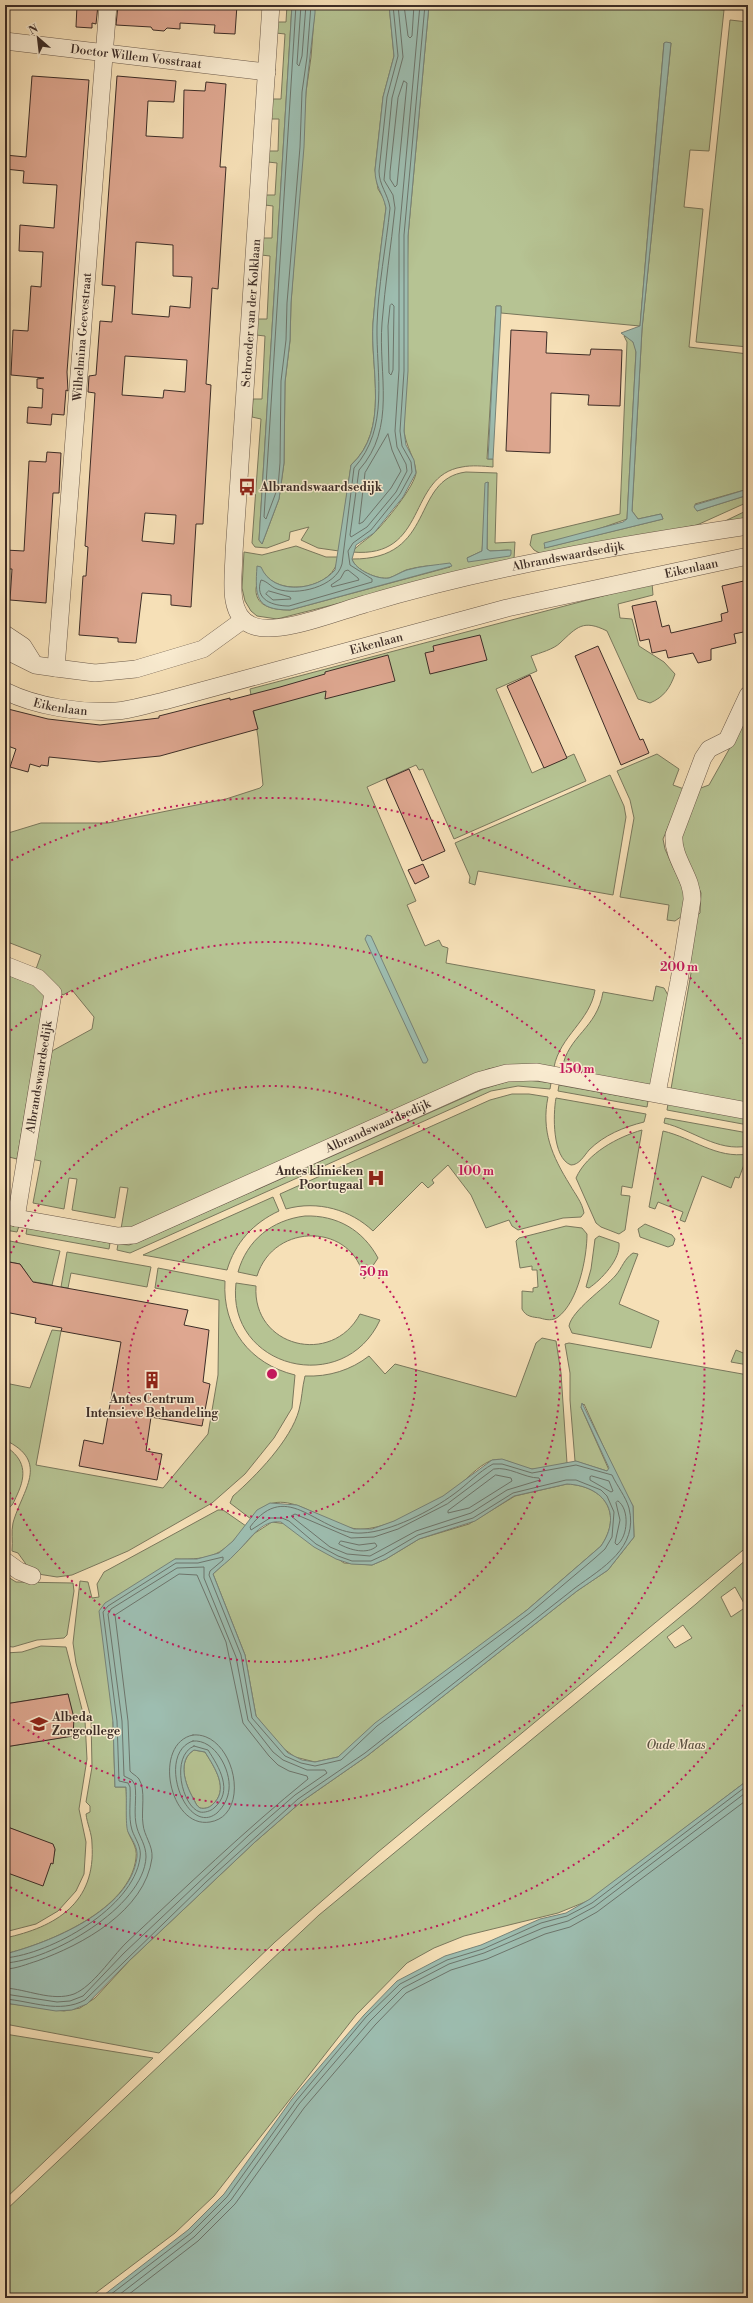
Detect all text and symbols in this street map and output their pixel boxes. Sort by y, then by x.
north arrow [18,18,58,58]
text: N [27,22,41,38]
street label: Doctor Willem Vosstraat [70,42,203,72]
street label: Schroeder van der Kolklaan [239,238,264,388]
street label: Wilhelmina Geevestraat [70,271,95,403]
bus stop icon: Albrandswaardsedijk [237,477,257,497]
place label: Albrandswaardsedijk [259,480,383,495]
street label: Albrandswaardsedijk [510,539,626,575]
street label: Eikenlaan [663,556,720,582]
street label: Eikenlaan [348,630,405,658]
street label: Eikenlaan [32,695,88,719]
text: 200 m [660,960,698,975]
street label: Albrandswaardsedijk [23,1019,56,1135]
text: 150 m [560,1062,594,1077]
street label: Albrandswaardsedijk [322,1096,434,1157]
place label: Antes klinieken Poortugaal [274,1164,364,1193]
text: 100 m [458,1164,494,1179]
hospital icon: Antes klinieken Poortugaal [366,1168,386,1188]
text: 50 m [359,1265,389,1280]
centre of rings [265,1367,279,1381]
building icon: Antes Centrum Intensieve Behandeling [142,1370,162,1390]
place label: Antes Centrum Intensieve Behandeling [86,1392,219,1421]
place label: Albeda Zorgcollege [51,1710,121,1739]
school or university icon: Albeda Zorgcollege [29,1714,49,1734]
park label: Oude Maas [646,1738,706,1753]

